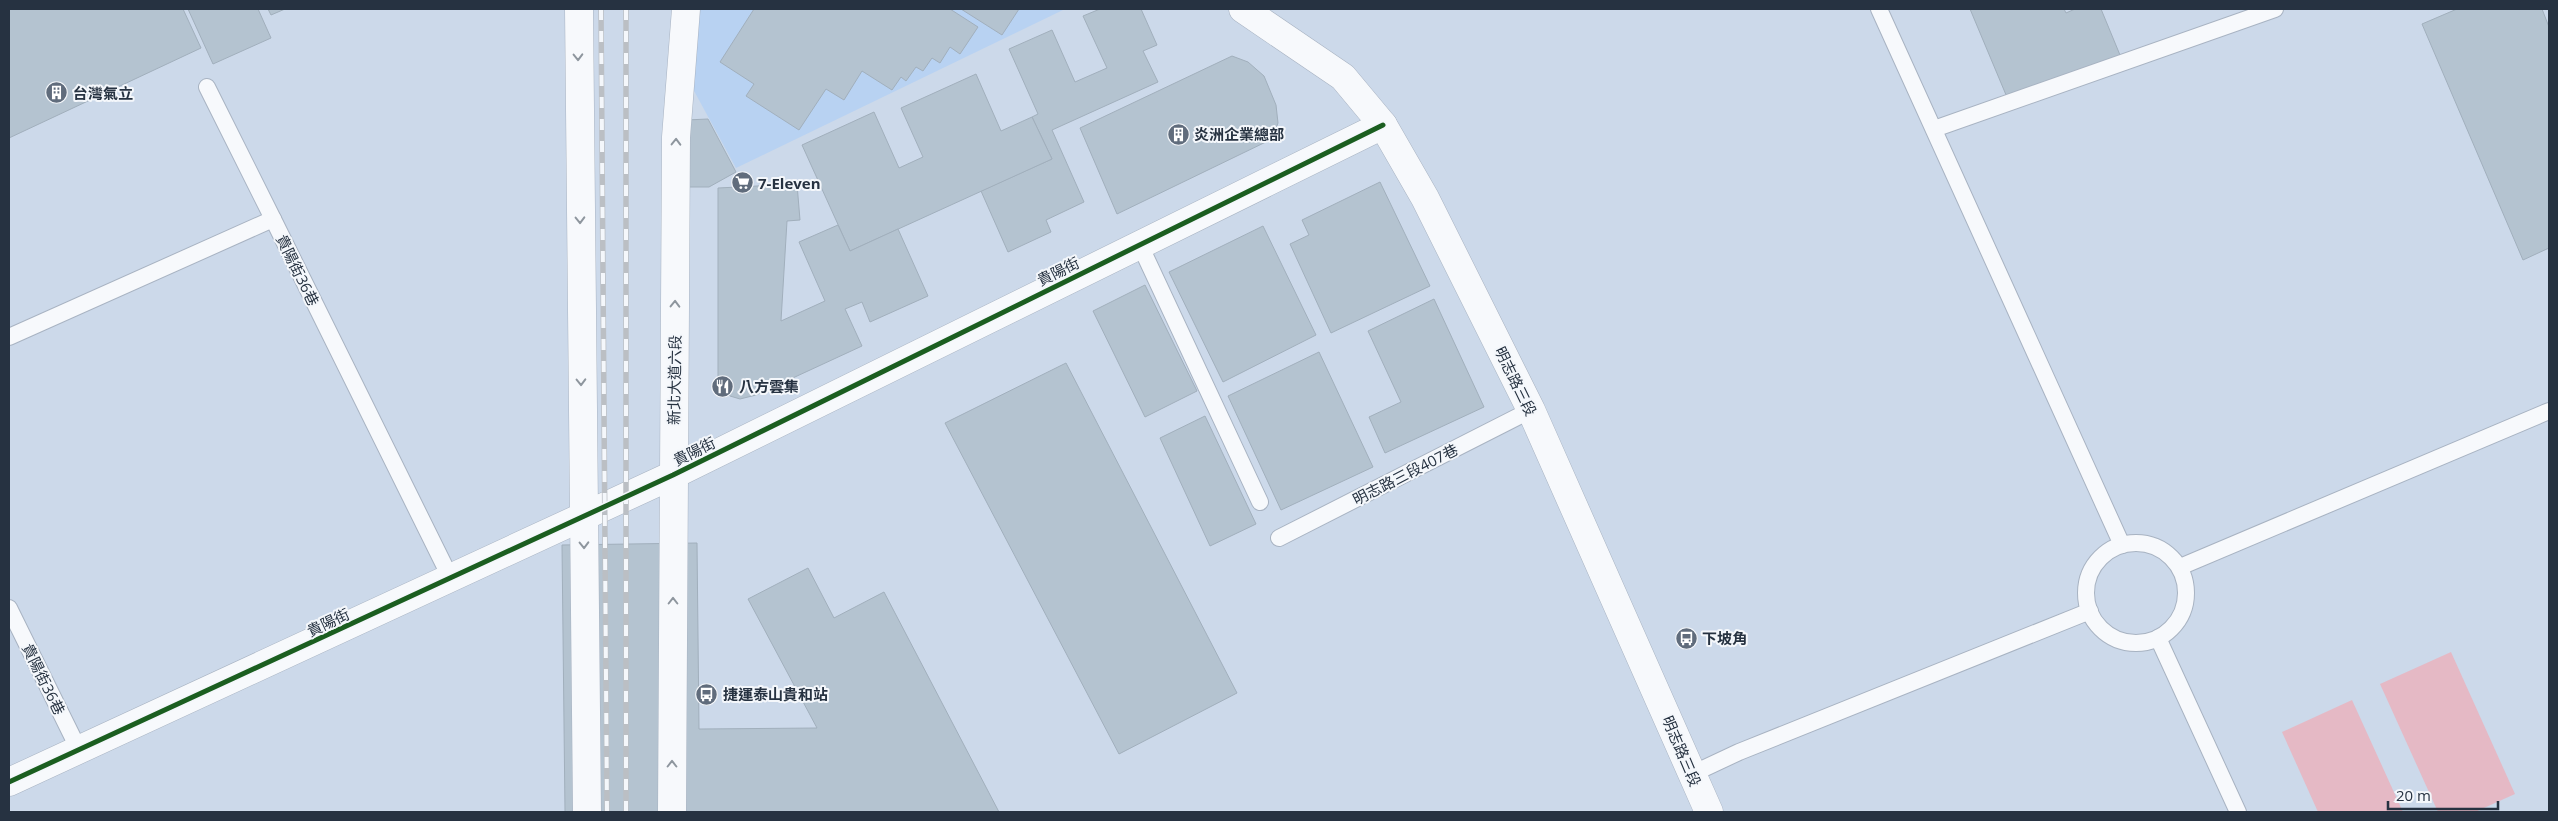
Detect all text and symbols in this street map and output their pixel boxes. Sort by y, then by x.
one-way arrow [573,54,583,62]
building icon: 台灣氣立 [45,81,69,105]
place label: 台灣氣立 [73,83,133,103]
building icon: 炎洲企業總部 [1166,122,1190,146]
place label: 炎洲企業總部 [1194,124,1284,144]
one-way arrow [671,137,681,145]
supermarket icon: 7-Eleven [730,171,754,195]
place label: 7-Eleven [758,173,821,193]
one-way arrow [575,216,585,224]
street label: 貴陽街36巷 [272,231,324,309]
street label: 貴陽街 [1033,252,1083,290]
one-way arrow [669,300,680,308]
street label: 新北大道六段 [663,335,685,425]
street label: 明志路三段 [1491,343,1541,419]
restaurant icon: 八方雲集 [711,374,735,398]
place label: 八方雲集 [739,376,799,396]
one-way arrow [576,379,586,387]
street label: 貴陽街 [669,432,719,470]
street label: 明志路三段407巷 [1349,439,1461,509]
one-way arrow [578,541,589,549]
one-way arrow [668,597,678,604]
street label: 貴陽街 [303,603,353,641]
bus stop icon: 下坡角 [1674,626,1698,650]
place label: 下坡角 [1702,628,1747,648]
street label: 貴陽街36巷 [18,640,70,718]
bus stop icon: 捷運泰山貴和站 [695,682,719,706]
place label: 捷運泰山貴和站 [723,684,828,704]
street label: 明志路三段 [1658,713,1706,789]
one-way arrow [667,759,677,767]
scale bar [2388,778,2498,810]
text: 20 m [2396,785,2431,805]

